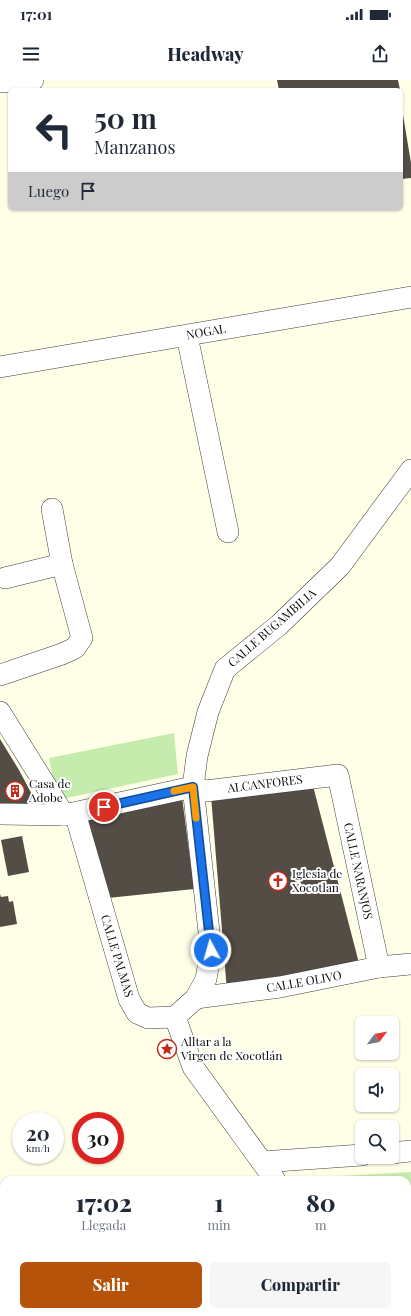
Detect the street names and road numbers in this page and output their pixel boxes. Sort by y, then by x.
street label: NOGAL [185,320,227,342]
street label: CALLE BUGAMBILIA [224,584,319,670]
street label: ALCANFORES [225,770,303,796]
street label: CALLE NARANJOS [341,821,377,921]
street label: CALLE PALMAS [98,913,138,999]
street label: CALLE OLIVO [265,967,343,996]

